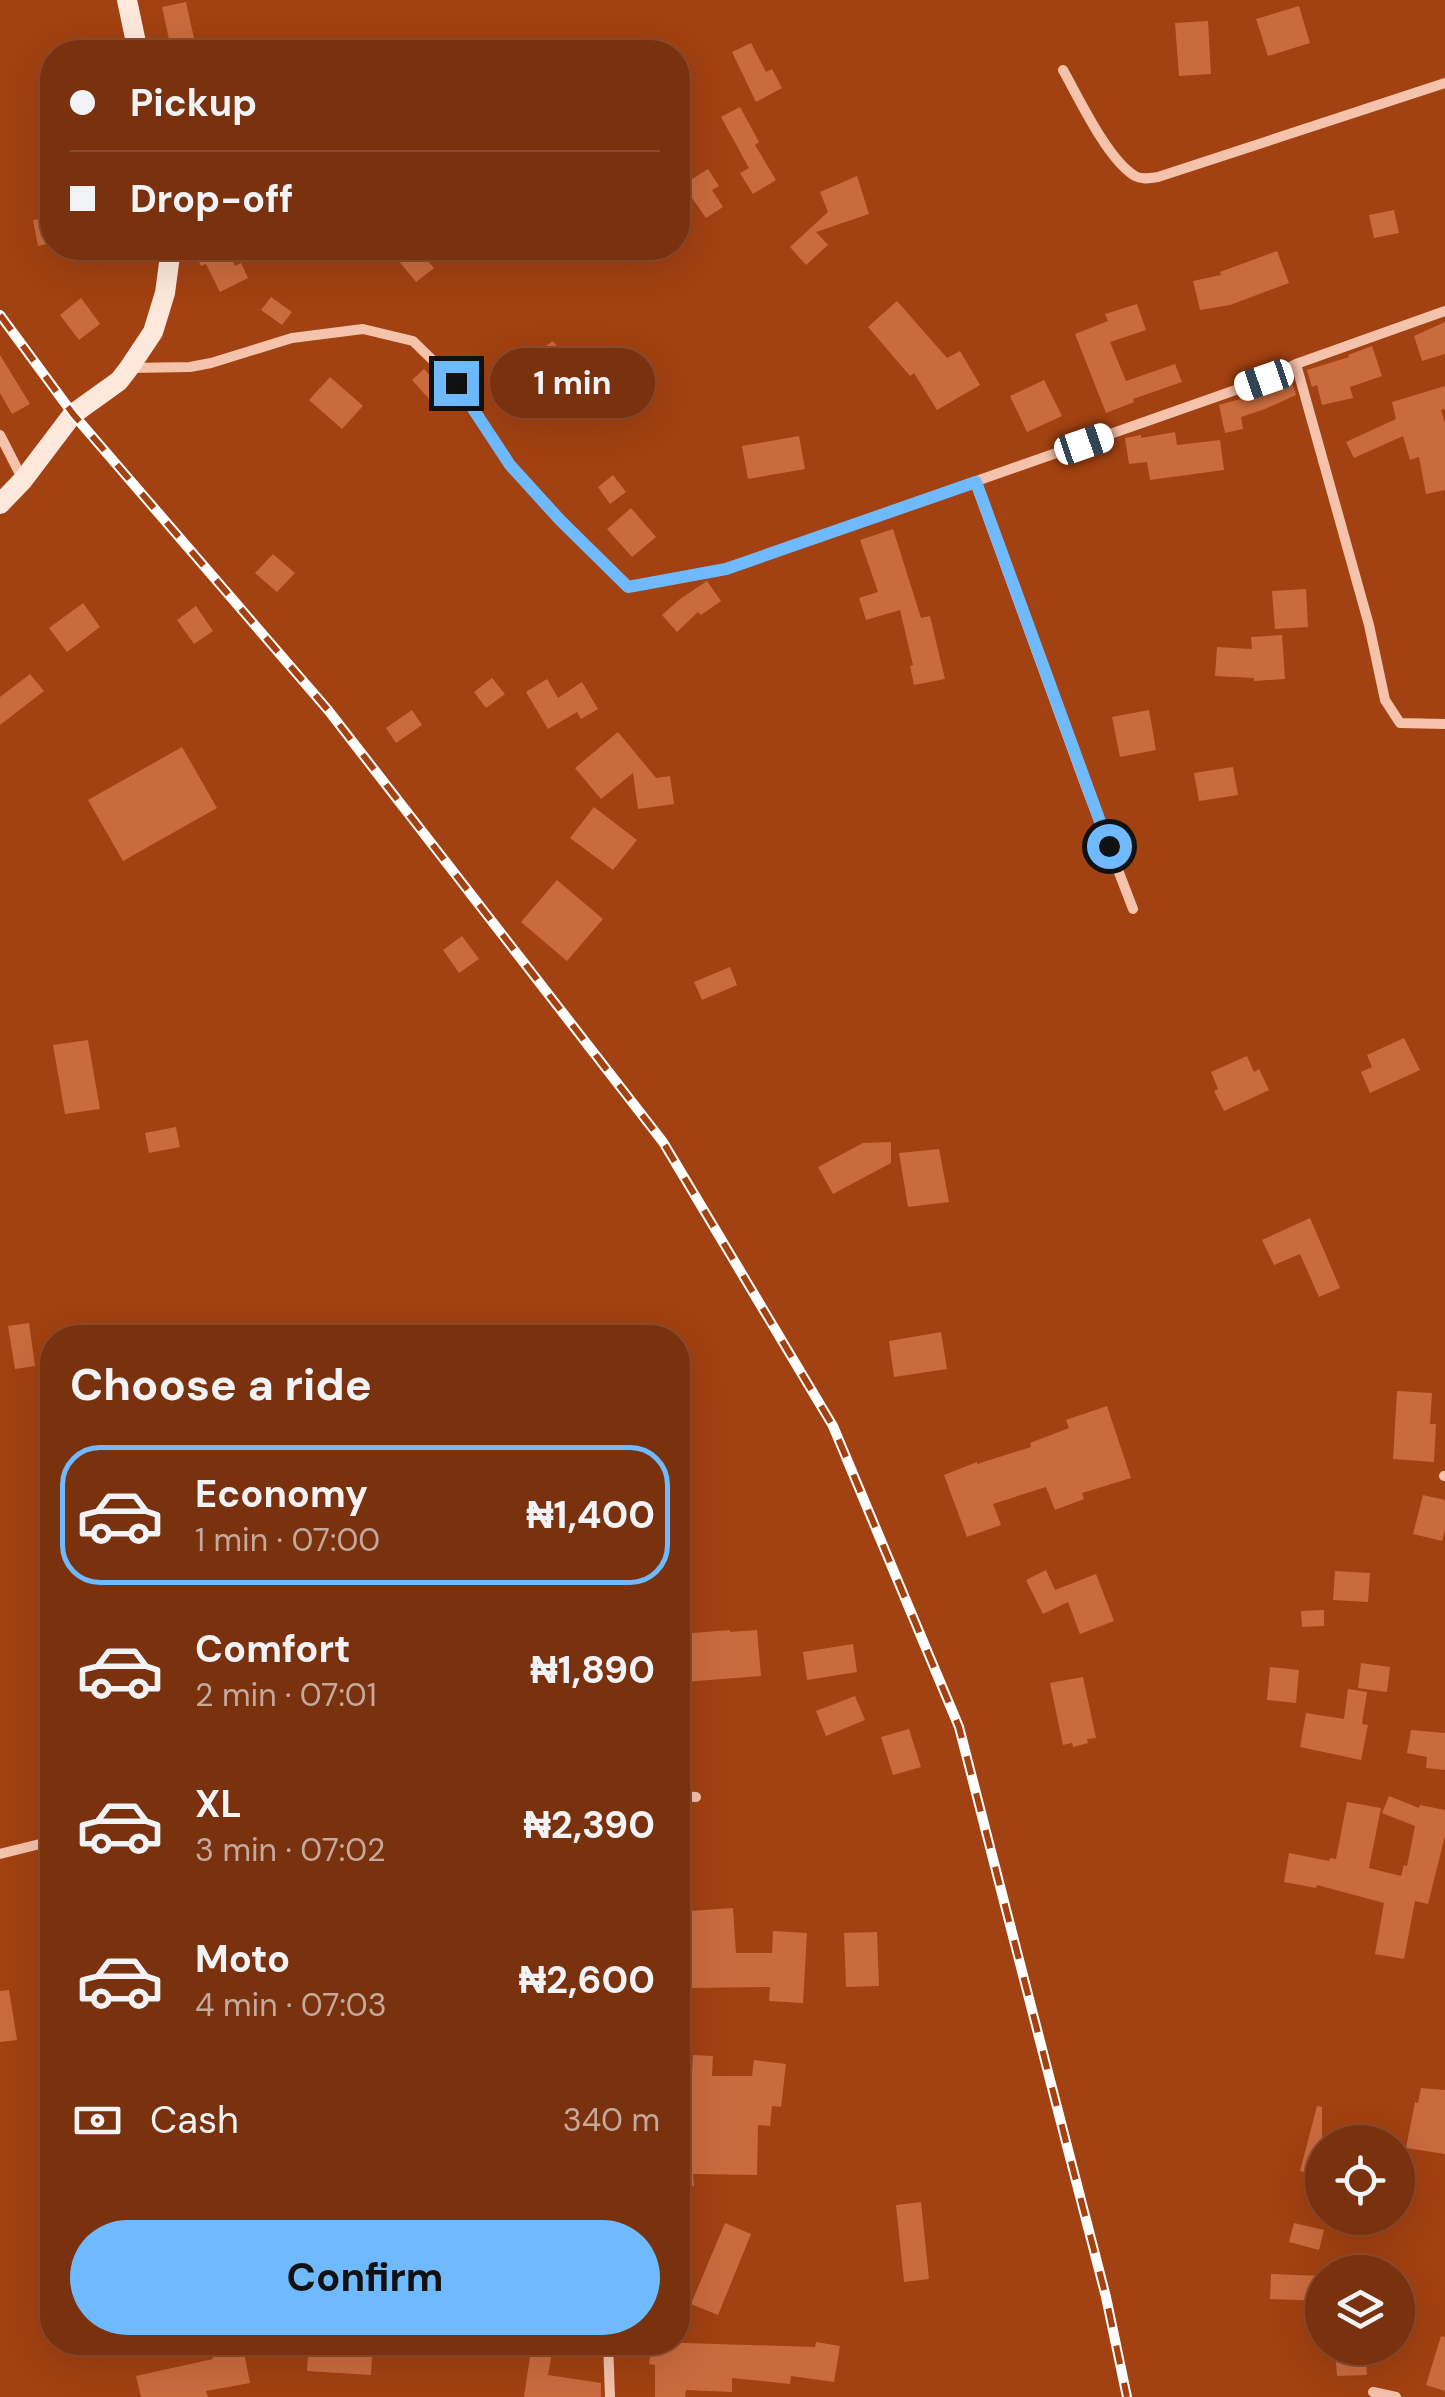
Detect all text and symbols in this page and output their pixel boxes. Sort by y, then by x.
text: Pickup [130,78,257,128]
text: Drop-off [130,174,293,224]
callout: 1 min [491,348,656,418]
car [1231,356,1297,404]
route end [434,361,479,406]
text: 1 min [534,362,611,404]
car [1051,420,1117,468]
route start [1087,824,1132,869]
text: Choose a ride [70,1355,372,1414]
text: Economy [195,1469,368,1519]
icon: car [75,1470,165,1560]
text: ₦1,400 [526,1490,655,1540]
text: 1 min · 07:00 [195,1519,380,1561]
text: Comfort [195,1624,351,1674]
icon: car [75,1625,165,1715]
text: ₦1,890 [530,1645,655,1695]
text: 2 min · 07:01 [195,1674,377,1716]
text: XL [195,1779,242,1829]
icon: car [75,1780,165,1870]
text: ₦2,390 [523,1800,655,1850]
text: 3 min · 07:02 [195,1829,385,1871]
text: Moto [195,1934,290,1984]
icon: car [75,1935,165,2025]
text: ₦2,600 [519,1955,655,2005]
text: 4 min · 07:03 [195,1984,387,2026]
icon: cash [70,2093,125,2148]
text: Cash [150,2095,239,2145]
text: 340 m [563,2099,660,2141]
map controls [1305,2125,1415,2365]
button: locate [1305,2125,1415,2235]
button: Confirm [70,2220,660,2335]
button: layers [1305,2255,1415,2365]

